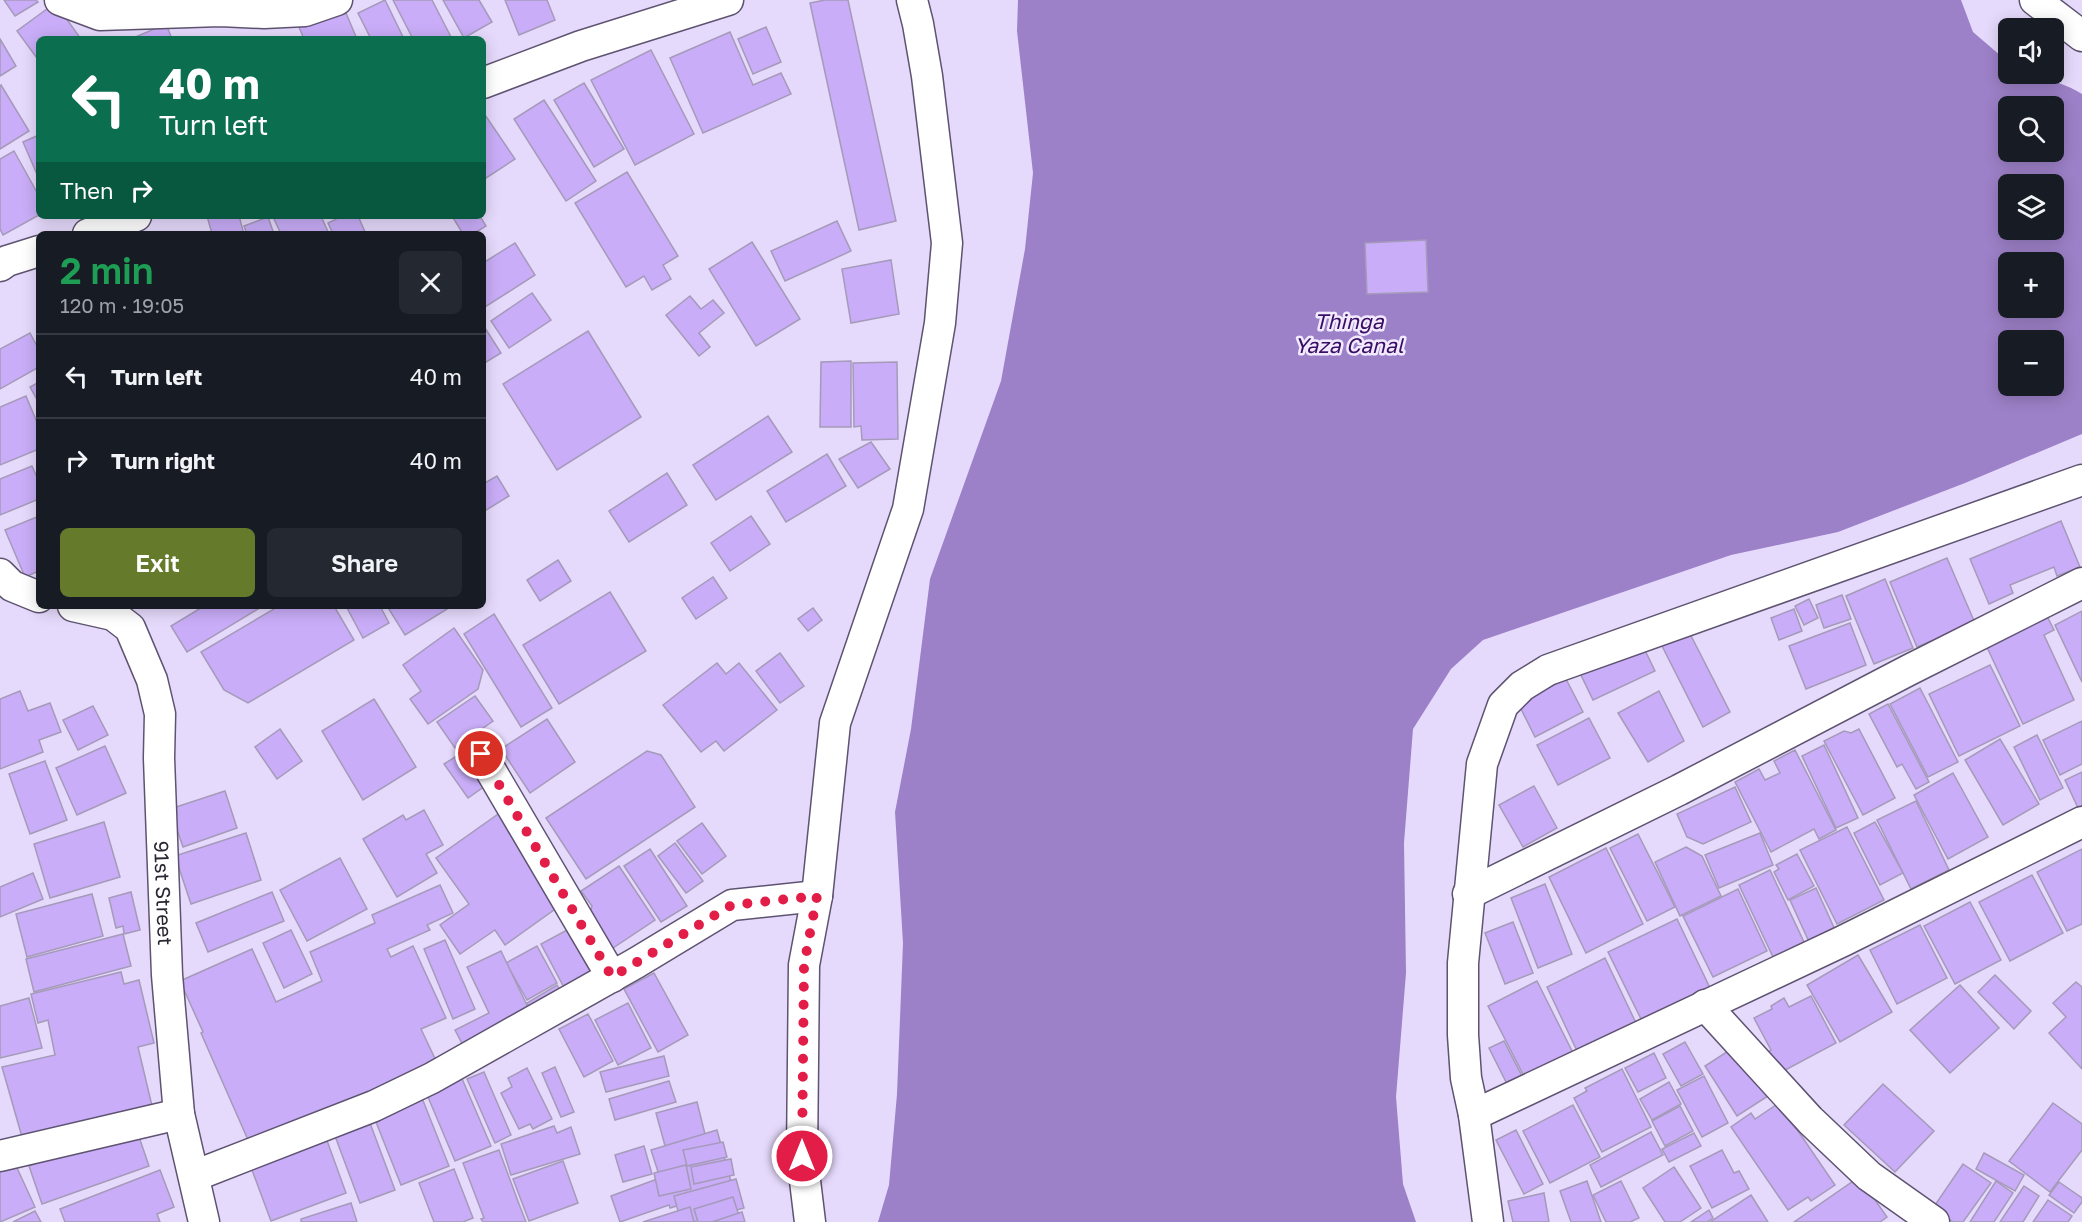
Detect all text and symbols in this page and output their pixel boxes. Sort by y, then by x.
map controls [1998,18,2064,396]
button: sound [1998,18,2064,84]
text: 40 m [159,58,260,108]
icon: left [60,60,138,138]
button: search [1998,96,2064,162]
text: Turn left [159,109,268,141]
icon: right [125,174,158,207]
button: layers [1998,174,2064,240]
text: Then [60,177,113,204]
text: 2 min [60,249,154,292]
button: close [399,251,462,314]
button: + [1998,252,2064,318]
text: 120 m · 19:05 [60,293,184,317]
water label: Thinga Yaza Canal [1294,308,1405,358]
button: − [1998,330,2064,396]
icon: left [60,360,93,393]
text: Turn left [111,363,202,390]
text: 40 m [410,363,462,390]
icon: right [60,444,93,477]
text: Turn right [111,447,215,474]
text: 40 m [410,447,462,474]
button: Exit [60,528,255,597]
button: Share [267,528,462,597]
pin [455,728,506,779]
icon: arrive [464,737,497,770]
street label: 91st Street [150,840,178,946]
position arrow [770,1124,834,1188]

